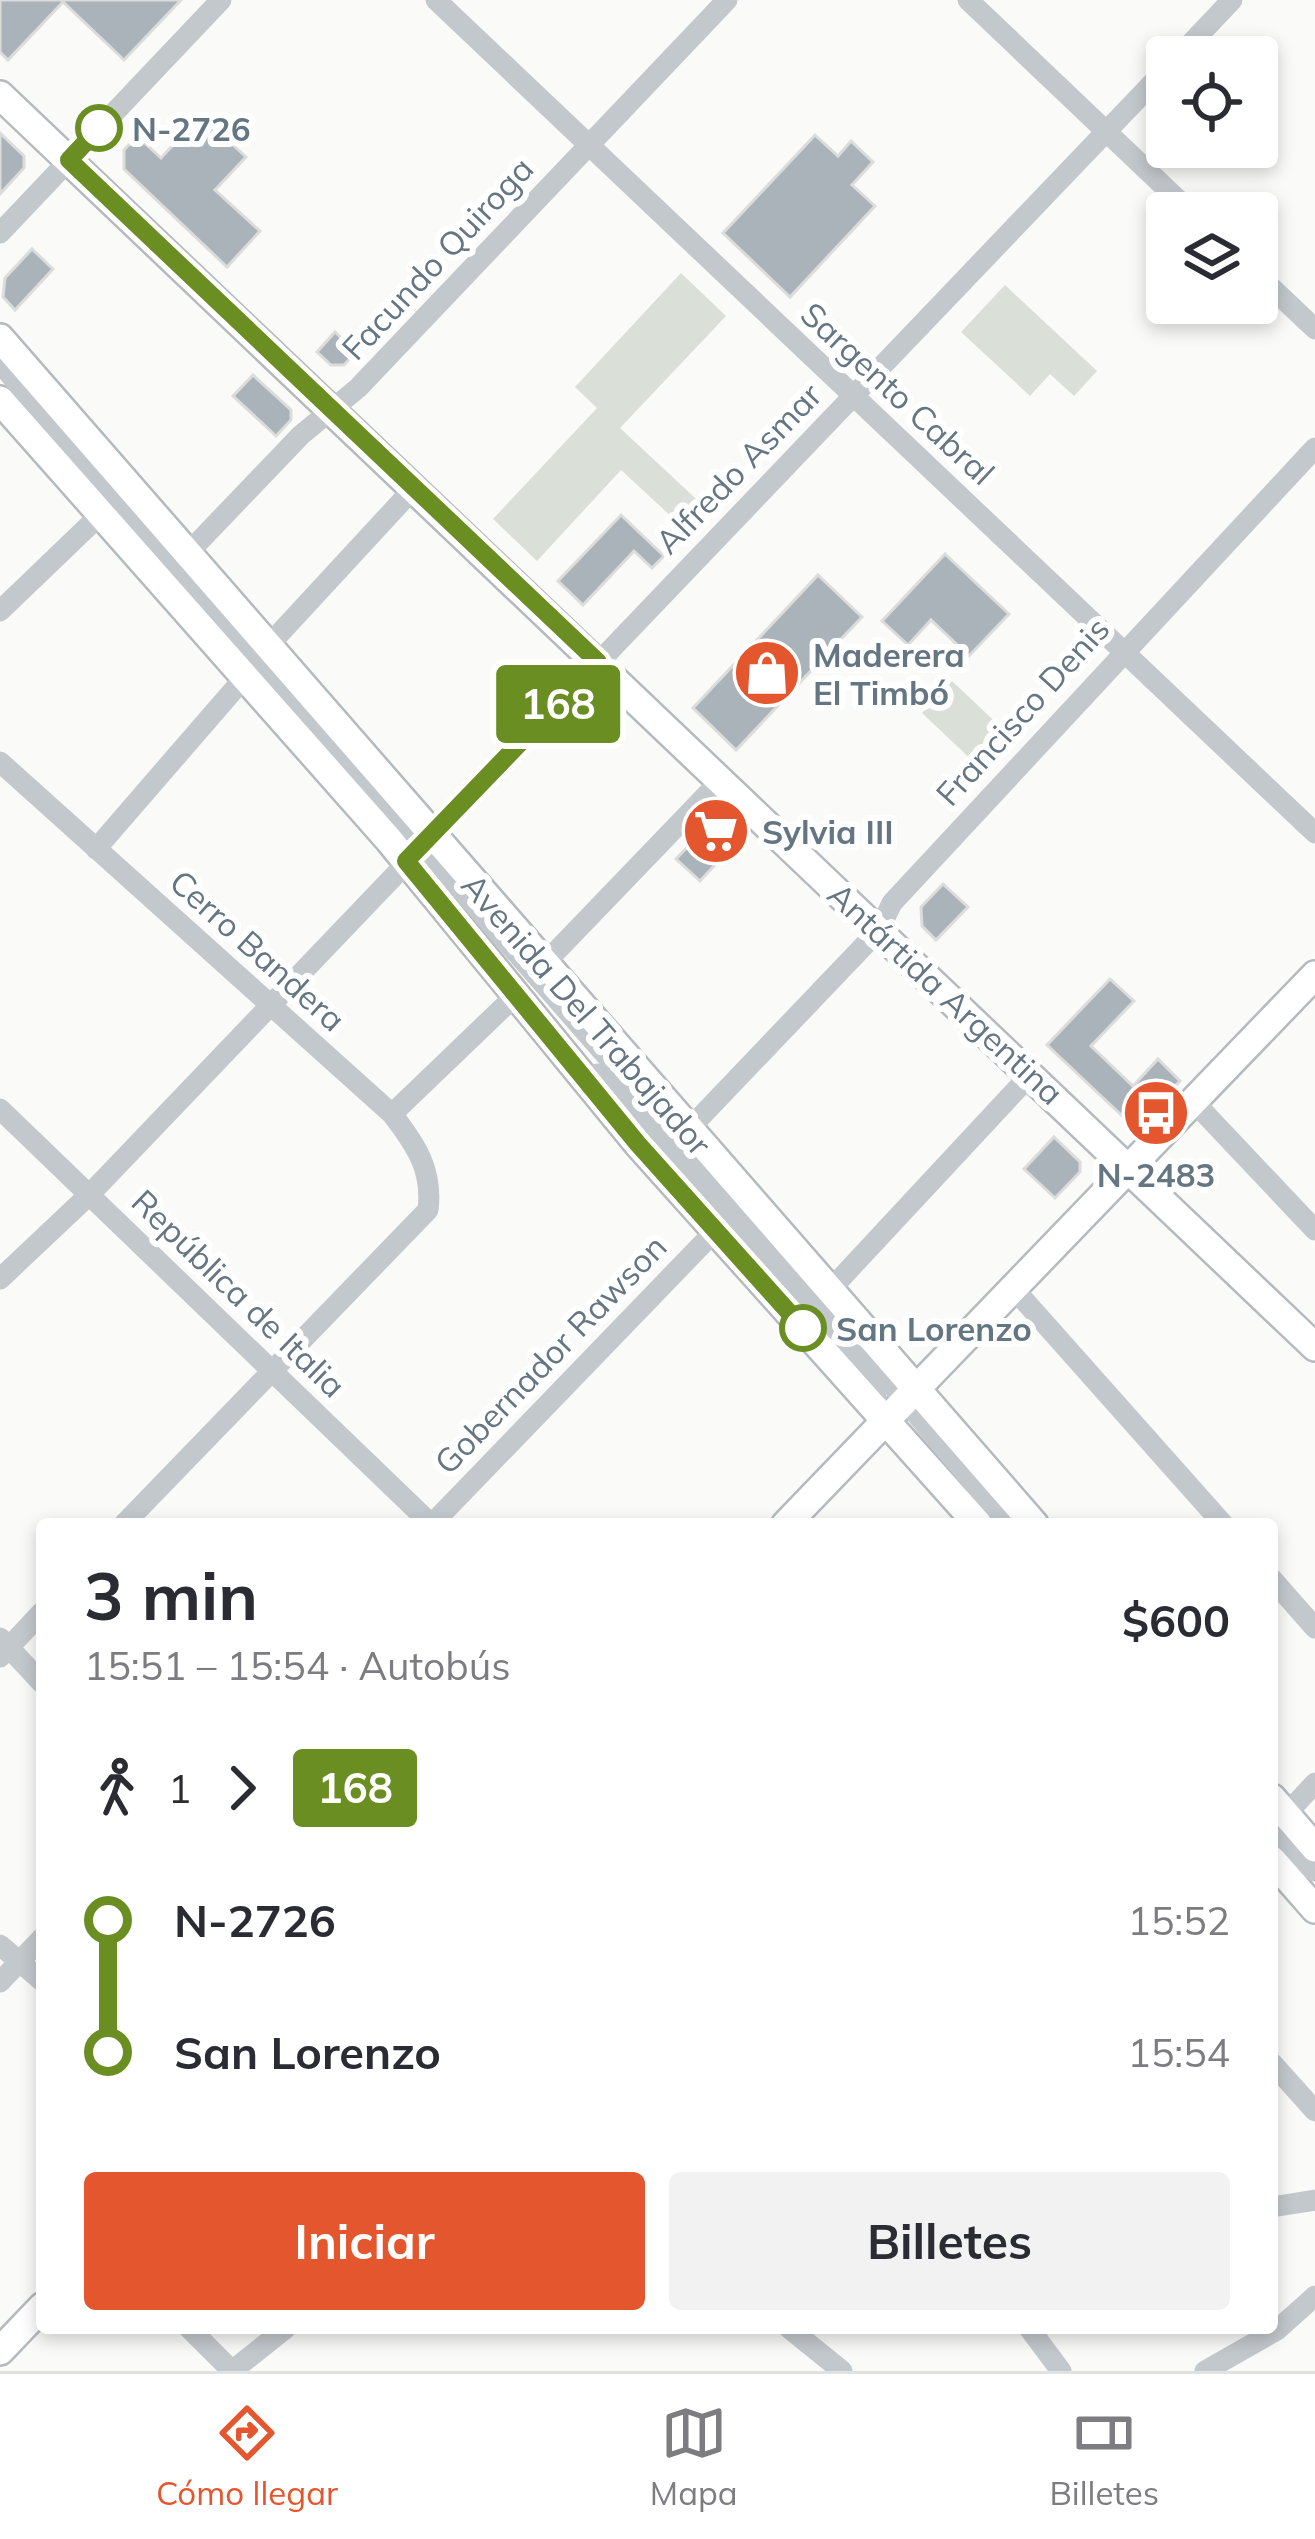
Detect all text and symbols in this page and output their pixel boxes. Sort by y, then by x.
map controls [1146,36,1278,324]
button: locate [1146,36,1278,168]
marker: N-2726 [77,106,121,150]
place label: N-2726 [132,108,251,149]
street label: Facundo Quiroga [333,148,541,368]
button: layers [1146,192,1278,324]
street label: Sargento Cabral [793,293,1003,493]
street label: Alfredo Asmar [646,374,830,562]
street label: Francisco Denis [927,608,1117,814]
place label: Maderera El Timbó [813,634,965,713]
shop icon: Maderera El Timbó [732,638,802,708]
line badge: 168 [489,665,627,743]
text: 168 [520,677,596,730]
supermarket icon: Sylvia III [681,796,751,866]
place label: Sylvia III [762,811,894,852]
street label: Cerro Bandera [162,861,354,1039]
street label: Avenida Del Trabajador [453,865,721,1163]
street label: Antártida Argentina [820,873,1072,1113]
bus stop icon: N-2483 [1121,1078,1191,1148]
place label: N-2483 [1097,1154,1215,1195]
street label: República de Italia [124,1181,354,1405]
street label: Gobernador Rawson [425,1226,675,1482]
marker: San Lorenzo [781,1306,825,1350]
place label: San Lorenzo [836,1308,1032,1349]
text: 3 min [84,1554,258,1637]
text: $600 [1122,1592,1230,1648]
text: 15:51 – 15:54 · Autobús [84,1641,511,1690]
icon: walk [84,1755,150,1821]
icon: forward [209,1755,275,1821]
text: 168 [317,1761,393,1814]
text: 1 [168,1764,191,1813]
text: N-2726 [174,1892,336,1948]
text: 15:52 [1128,1896,1230,1945]
text: San Lorenzo [174,2024,441,2080]
text: 15:54 [1128,2028,1230,2077]
button: Iniciar [84,2172,645,2310]
button: Billetes [669,2172,1230,2310]
tab: Cómo llegar [156,2400,338,2513]
tab: Mapa [650,2400,738,2513]
tab: Billetes [1049,2400,1159,2513]

